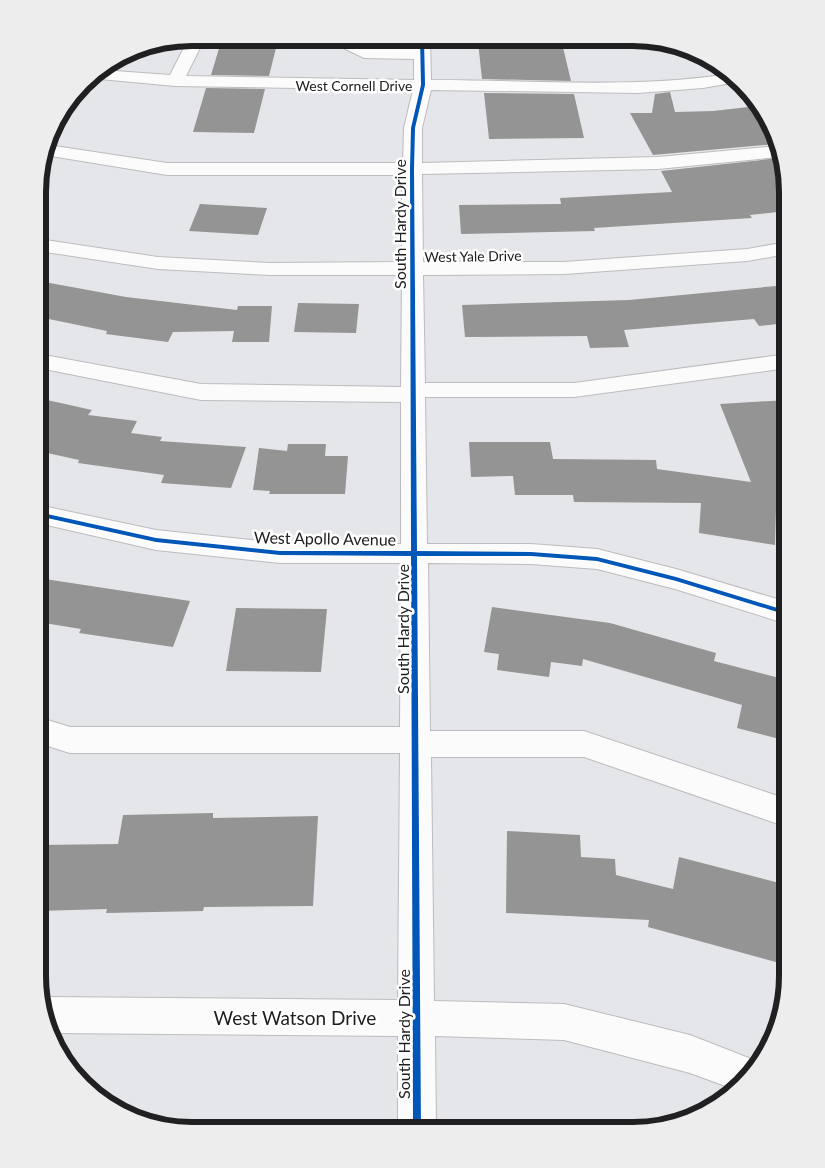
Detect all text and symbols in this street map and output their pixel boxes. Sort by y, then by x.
street label: West Cornell Drive [296,77,412,94]
street label: South Hardy Drive [390,159,409,289]
street label: West Yale Drive [424,247,522,265]
street label: West Apollo Avenue [254,527,396,549]
street label: South Hardy Drive [393,564,412,694]
street label: South Hardy Drive [394,969,413,1099]
street label: West Watson Drive [214,1006,376,1029]

